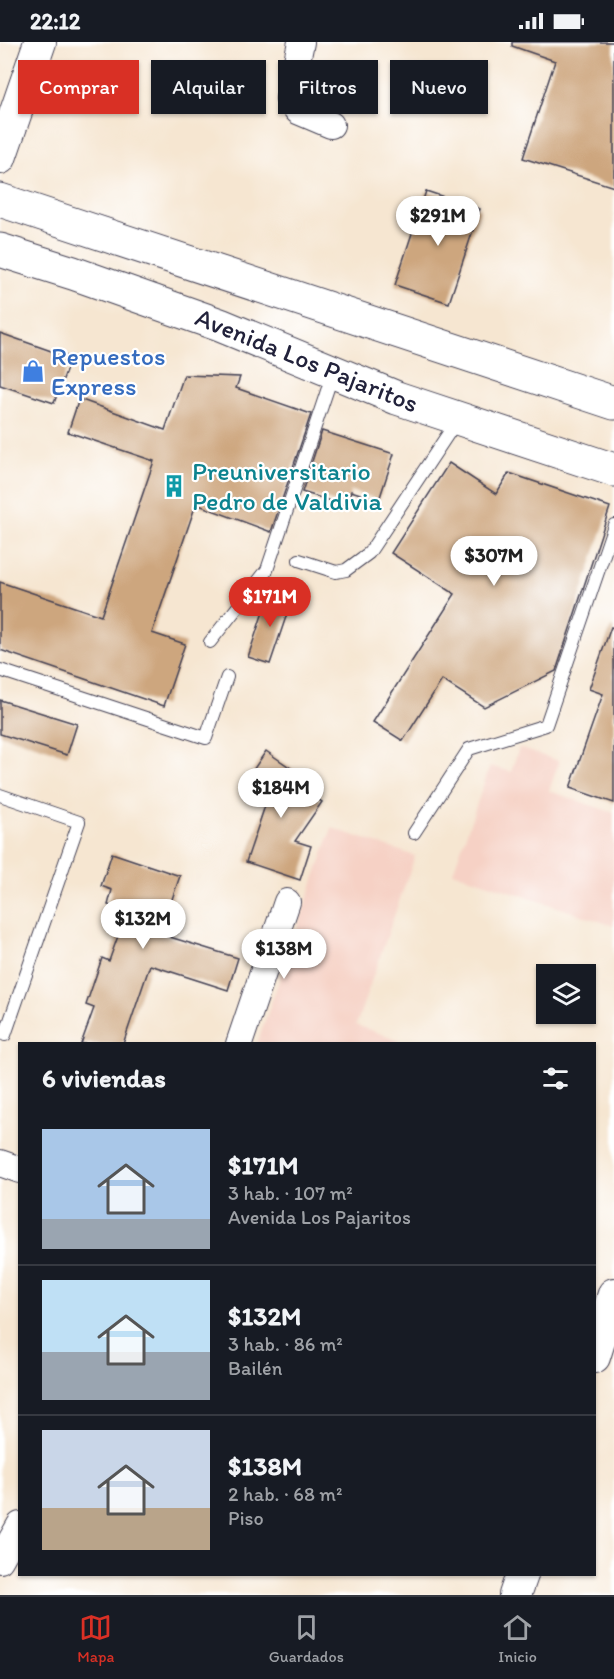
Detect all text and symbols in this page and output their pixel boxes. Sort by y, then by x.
text: 22:12 [30,8,80,35]
chip: Comprar [18,60,139,114]
chip: Alquilar [151,60,266,114]
chip: Filtros [278,60,378,114]
chip: Nuevo [390,60,488,114]
pin: $291M [396,196,480,247]
text: $291M [410,203,466,227]
street label: Avenida Los Pajaritos [191,301,423,419]
place label: Repuestos Express [51,340,166,402]
shop icon: Repuestos Express [20,358,46,384]
place label: Preuniversitario Pedro de Valdivia [192,455,383,517]
building icon: Preuniversitario Pedro de Valdivia [161,473,187,499]
pin: $307M [452,536,536,587]
text: $307M [465,543,524,567]
pin: $171M [228,577,312,628]
text: $171M [243,584,297,608]
pin: $184M [239,768,323,819]
text: $184M [252,775,310,799]
pin: $132M [101,899,185,950]
text: $132M [115,906,171,930]
pin: $138M [242,929,326,980]
text: $138M [256,936,313,960]
map controls [536,964,596,1024]
button: layers [536,964,596,1024]
text: 6 viviendas [42,1062,166,1094]
icon: filters [539,1062,572,1095]
text: $171M [228,1149,299,1181]
icon: home [90,1153,162,1225]
text: 3 hab. · 107 m² [228,1181,353,1205]
text: Avenida Los Pajaritos [228,1205,411,1229]
text: $132M [228,1300,302,1332]
icon: home [90,1304,162,1376]
text: 3 hab. · 86 m² [228,1332,343,1356]
text: Bailén [228,1356,282,1380]
text: $138M [228,1450,302,1482]
icon: home [90,1454,162,1526]
text: 2 hab. · 68 m² [228,1482,342,1506]
text: Piso [228,1506,264,1530]
tab: Mapa [77,1611,114,1666]
tab: Guardados [269,1611,344,1666]
tab: Inicio [498,1611,537,1666]

